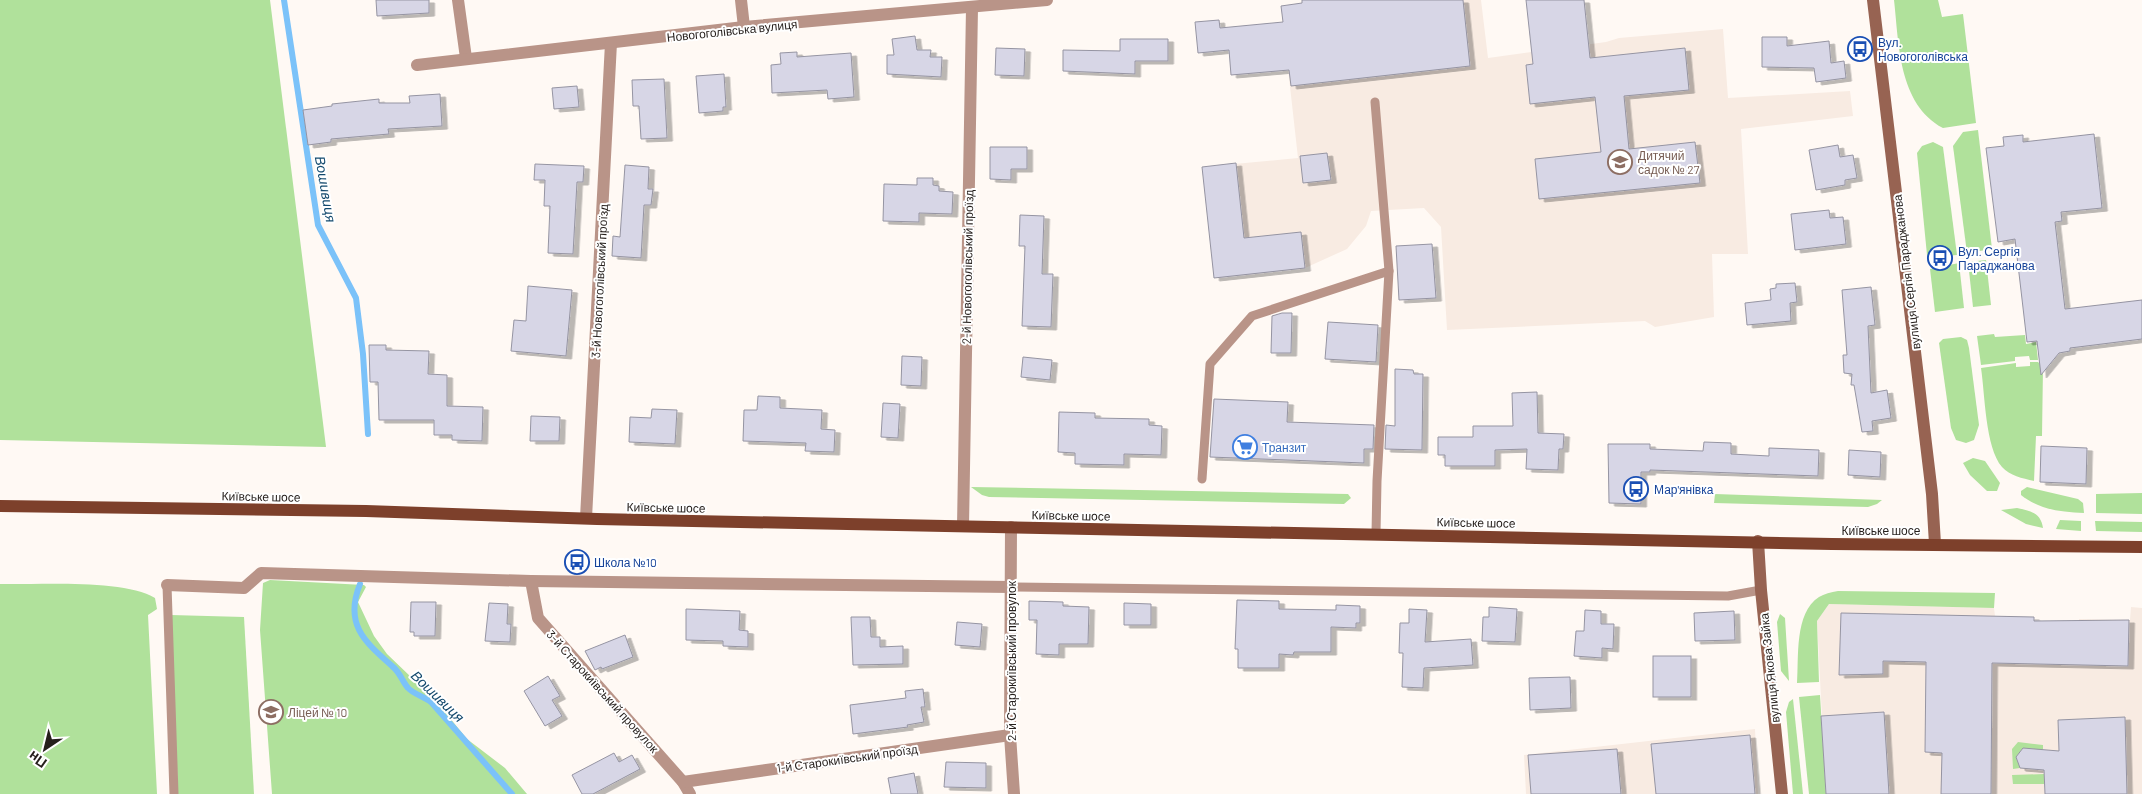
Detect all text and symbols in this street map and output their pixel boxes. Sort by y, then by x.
street label: Новогоголівська вулиця [666,16,798,45]
place label: Вул. Новогоголівська [1878,35,1968,63]
bus stop icon: Вул. Новогоголівська [1847,36,1873,62]
place label: Дитячий садок № 27 [1638,148,1700,177]
school or university icon: Дитячий садок № 27 [1607,149,1633,175]
water label: Вошивиця [312,154,340,224]
street label: 2-й Новогоголівський проїзд [959,190,976,344]
street label: вулиця Сергія Параджанова [1890,193,1923,350]
street label: 3-й Новогоголівський проїзд [588,204,611,358]
place label: Вул. Сергія Параджанова [1958,244,2035,273]
bus stop icon: Вул. Сергія Параджанова [1927,245,1953,271]
supermarket icon: Транзит [1232,434,1258,460]
place label: Транзит [1262,440,1307,455]
bus stop icon: Мар'янівка [1623,476,1649,502]
place label: Мар'янівка [1654,482,1714,497]
street label: Київське шосе [221,488,301,504]
street label: Київське шосе [626,499,706,515]
street label: Київське шосе [1031,507,1111,523]
street label: Київське шосе [1436,514,1516,530]
street label: Київське шосе [1842,523,1921,537]
bus stop icon: Школа №10 [564,549,590,575]
place label: Школа №10 [594,555,657,569]
street label: 2-й Старокиївський провулок [1004,580,1019,741]
street label: вулиця Якова Зайка [1756,612,1783,724]
street label: 3-й Старокиївський провулок [544,627,662,756]
water label: Вошивиця [408,667,468,726]
school or university icon: Ліцей № 10 [258,699,284,725]
place label: Ліцей № 10 [288,705,347,720]
north arrow [20,724,70,774]
street label: 1-й Старокиївський проїзд [776,741,919,776]
text: Пн [25,748,50,772]

